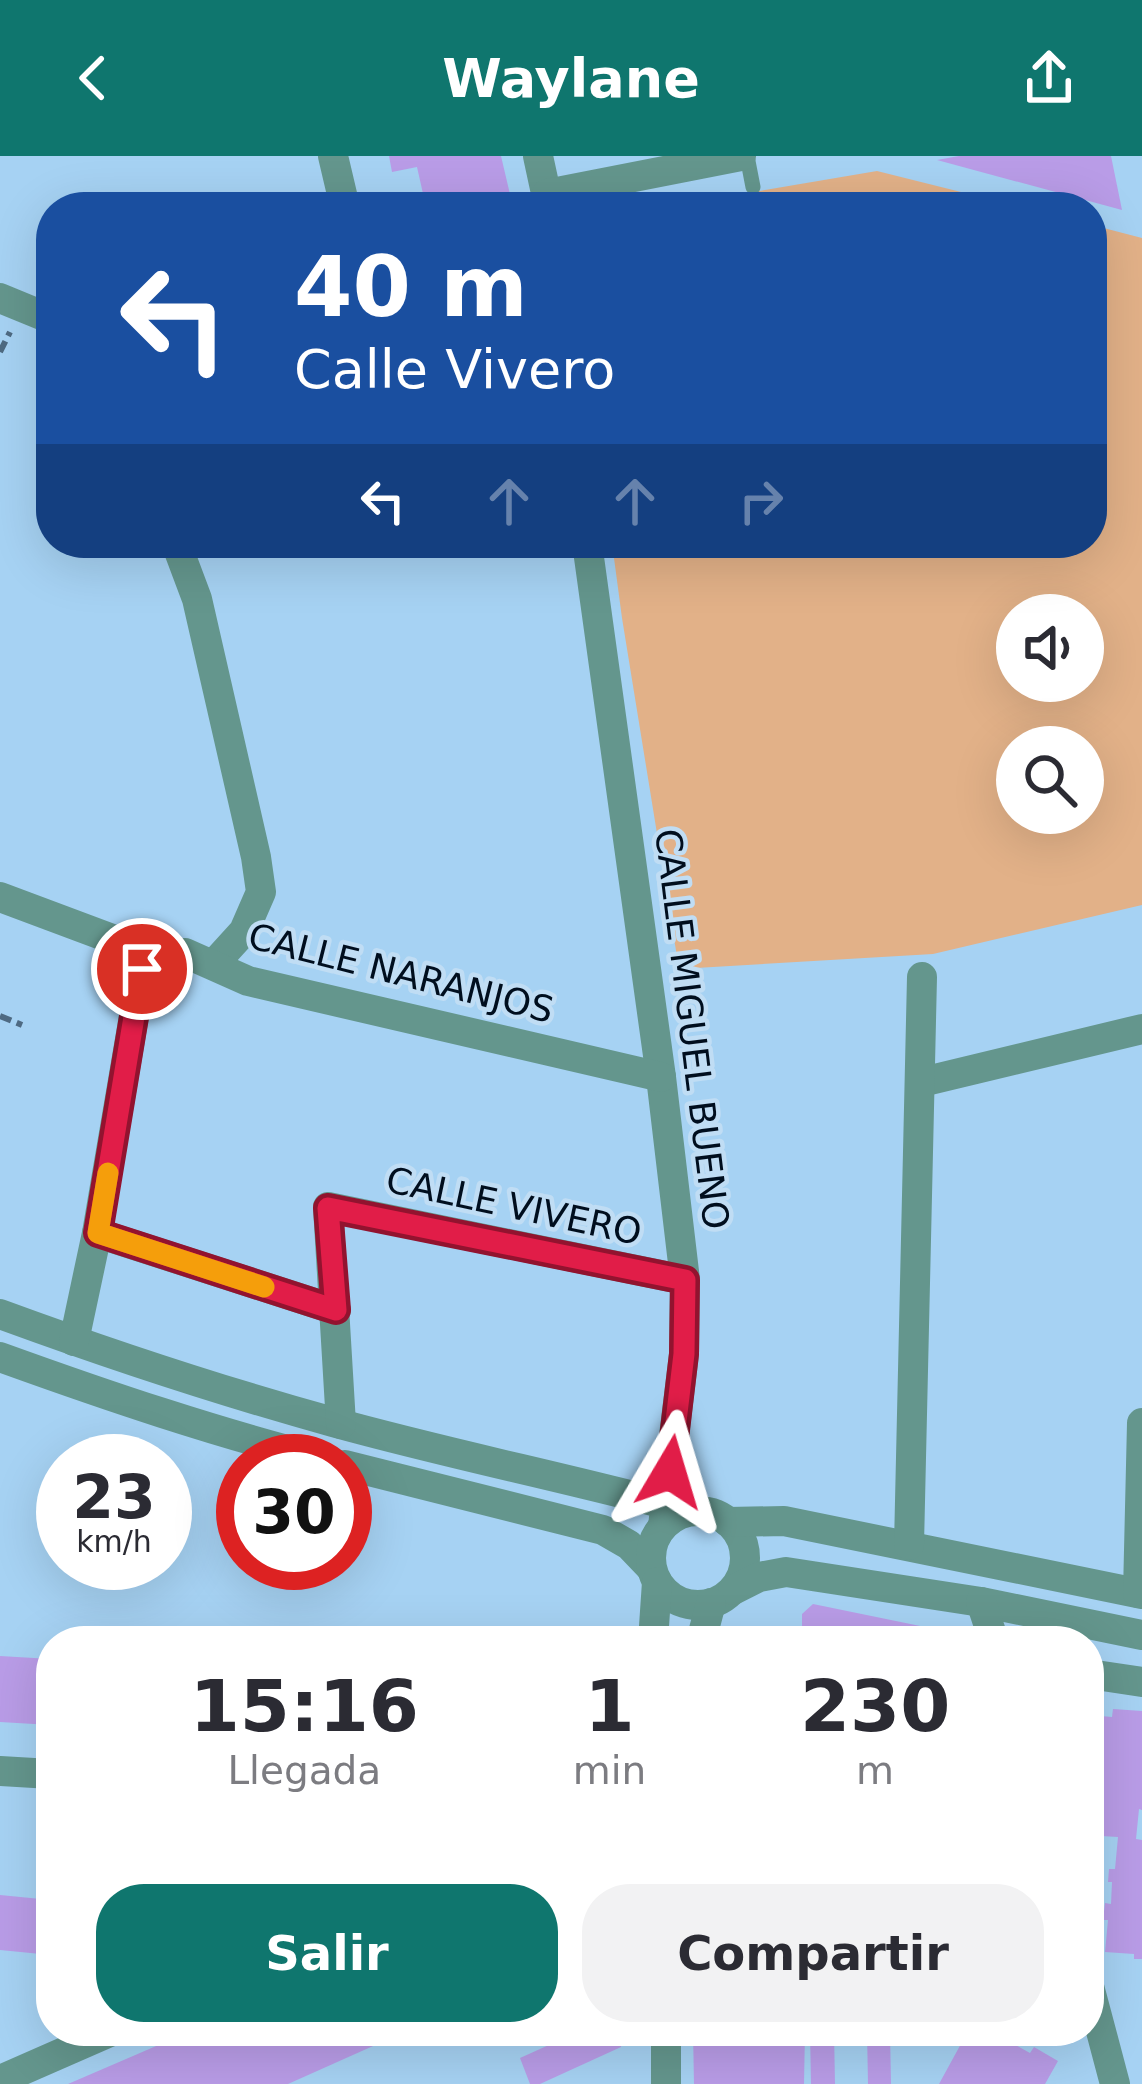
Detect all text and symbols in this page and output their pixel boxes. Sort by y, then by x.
icon: back [60,45,126,111]
icon: share [1016,45,1082,111]
text: Waylane [442,47,700,110]
text: 40 m [294,238,528,336]
icon: left [96,240,252,396]
text: Calle Vivero [294,338,615,401]
icon: left [350,468,416,534]
icon: ahead [476,468,542,534]
icon: ahead [602,468,668,534]
icon: right [728,468,794,534]
map controls [996,594,1104,834]
button: sound [996,594,1104,702]
button: search [996,726,1104,834]
street label: CALLE MIGUEL BUENO [647,826,737,1232]
street label: CALLE NARANJOS [244,915,558,1031]
pin [91,918,193,1020]
icon: arrive [109,936,175,1002]
street label: CALLE VIVERO [383,1159,645,1253]
position arrow [607,1409,733,1535]
speed limit sign: 30 [216,1434,372,1590]
text: 23 [72,1462,156,1532]
text: km/h [76,1524,152,1559]
text: 15:16 [190,1664,419,1748]
text: 1 [584,1664,634,1748]
text: 230 [800,1664,950,1748]
text: Llegada [227,1748,381,1793]
text: min [573,1748,646,1793]
text: m [856,1748,894,1793]
button: Salir [96,1884,558,2022]
button: Compartir [582,1884,1044,2022]

